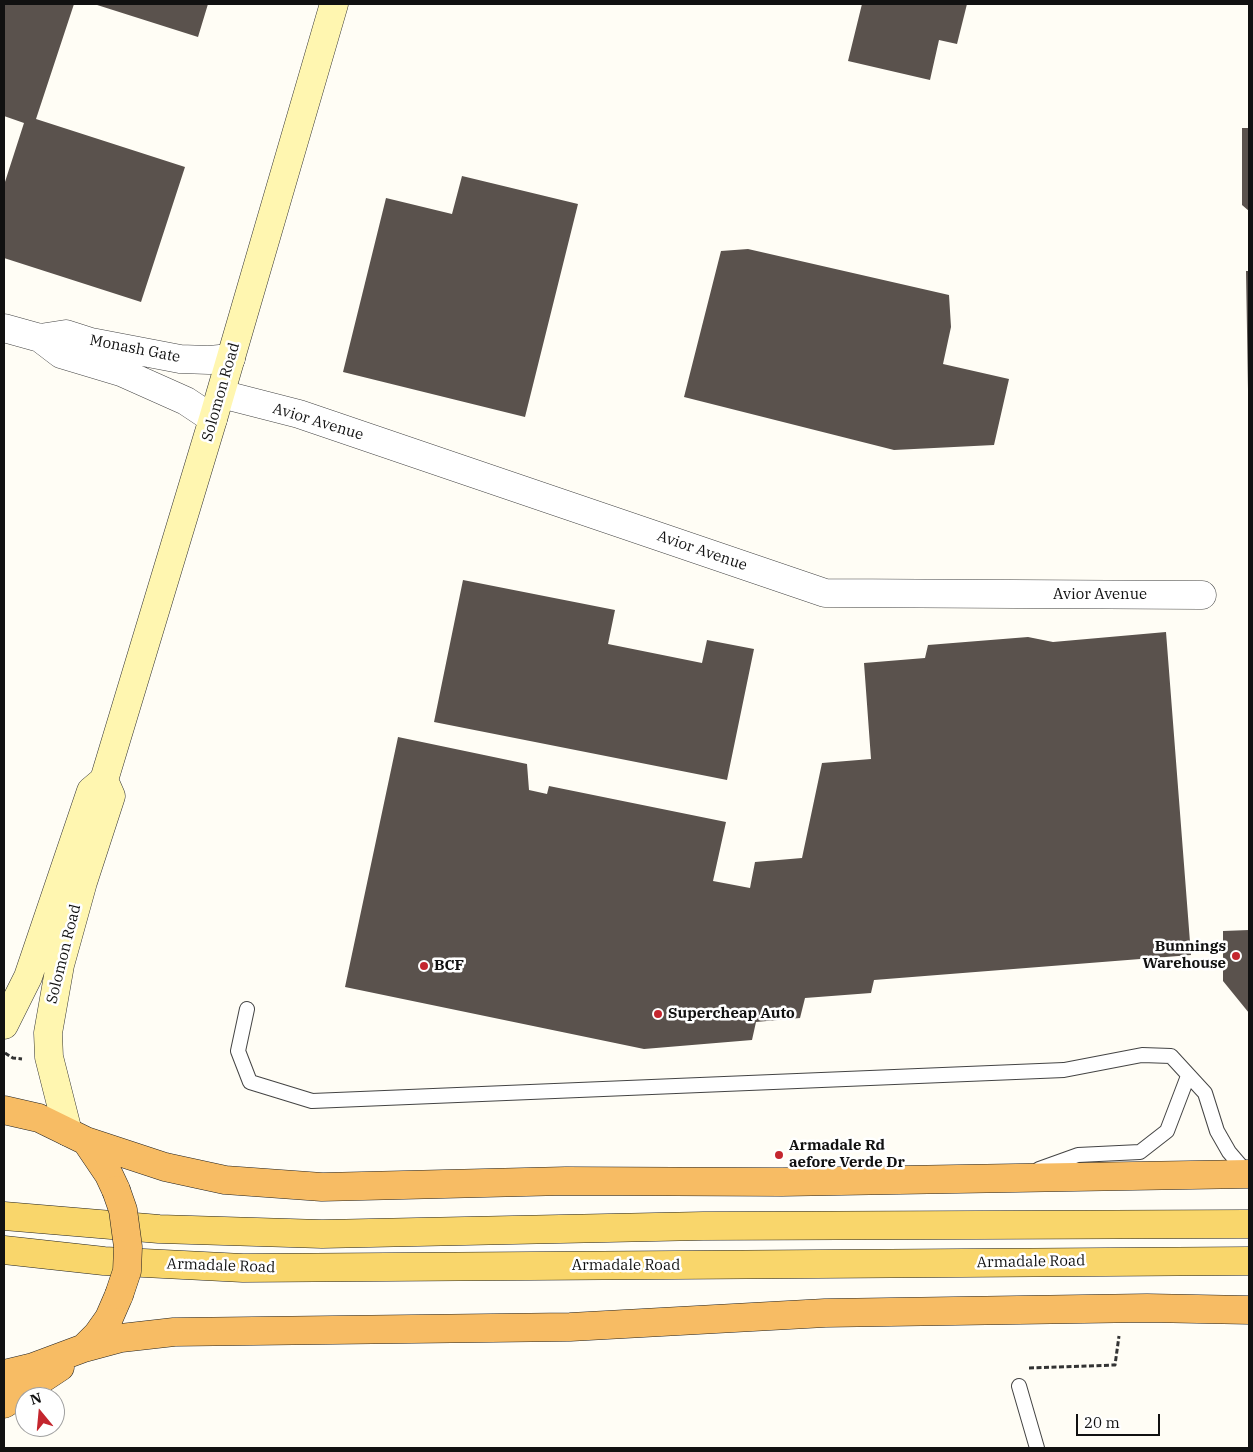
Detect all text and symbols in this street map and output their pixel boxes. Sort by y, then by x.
street label: Monash Gate [88,331,182,367]
street label: Solomon Road [198,341,244,443]
street label: Avior Avenue [270,400,366,444]
street label: Avior Avenue [655,527,749,575]
street label: Avior Avenue [1053,586,1147,604]
street label: Solomon Road [43,902,85,1006]
place label: Bunnings Warehouse [1143,938,1226,973]
marker: Bunnings Warehouse [1230,950,1242,962]
place label: BCF [434,957,464,975]
marker: BCF [418,960,430,972]
place label: Supercheap Auto [668,1005,795,1023]
marker: Supercheap Auto [652,1008,664,1020]
place label: Armadale Rd aefore Verde Dr [789,1137,905,1172]
marker: Armadale Rd aefore Verde Dr [773,1149,785,1161]
street label: Armadale Road [977,1252,1085,1272]
street label: Armadale Road [166,1255,276,1277]
street label: Armadale Road [572,1257,680,1275]
north arrow [15,1387,65,1437]
text: N [28,1388,44,1409]
scale bar [1078,1404,1162,1436]
text: 20 m [1084,1413,1120,1432]

